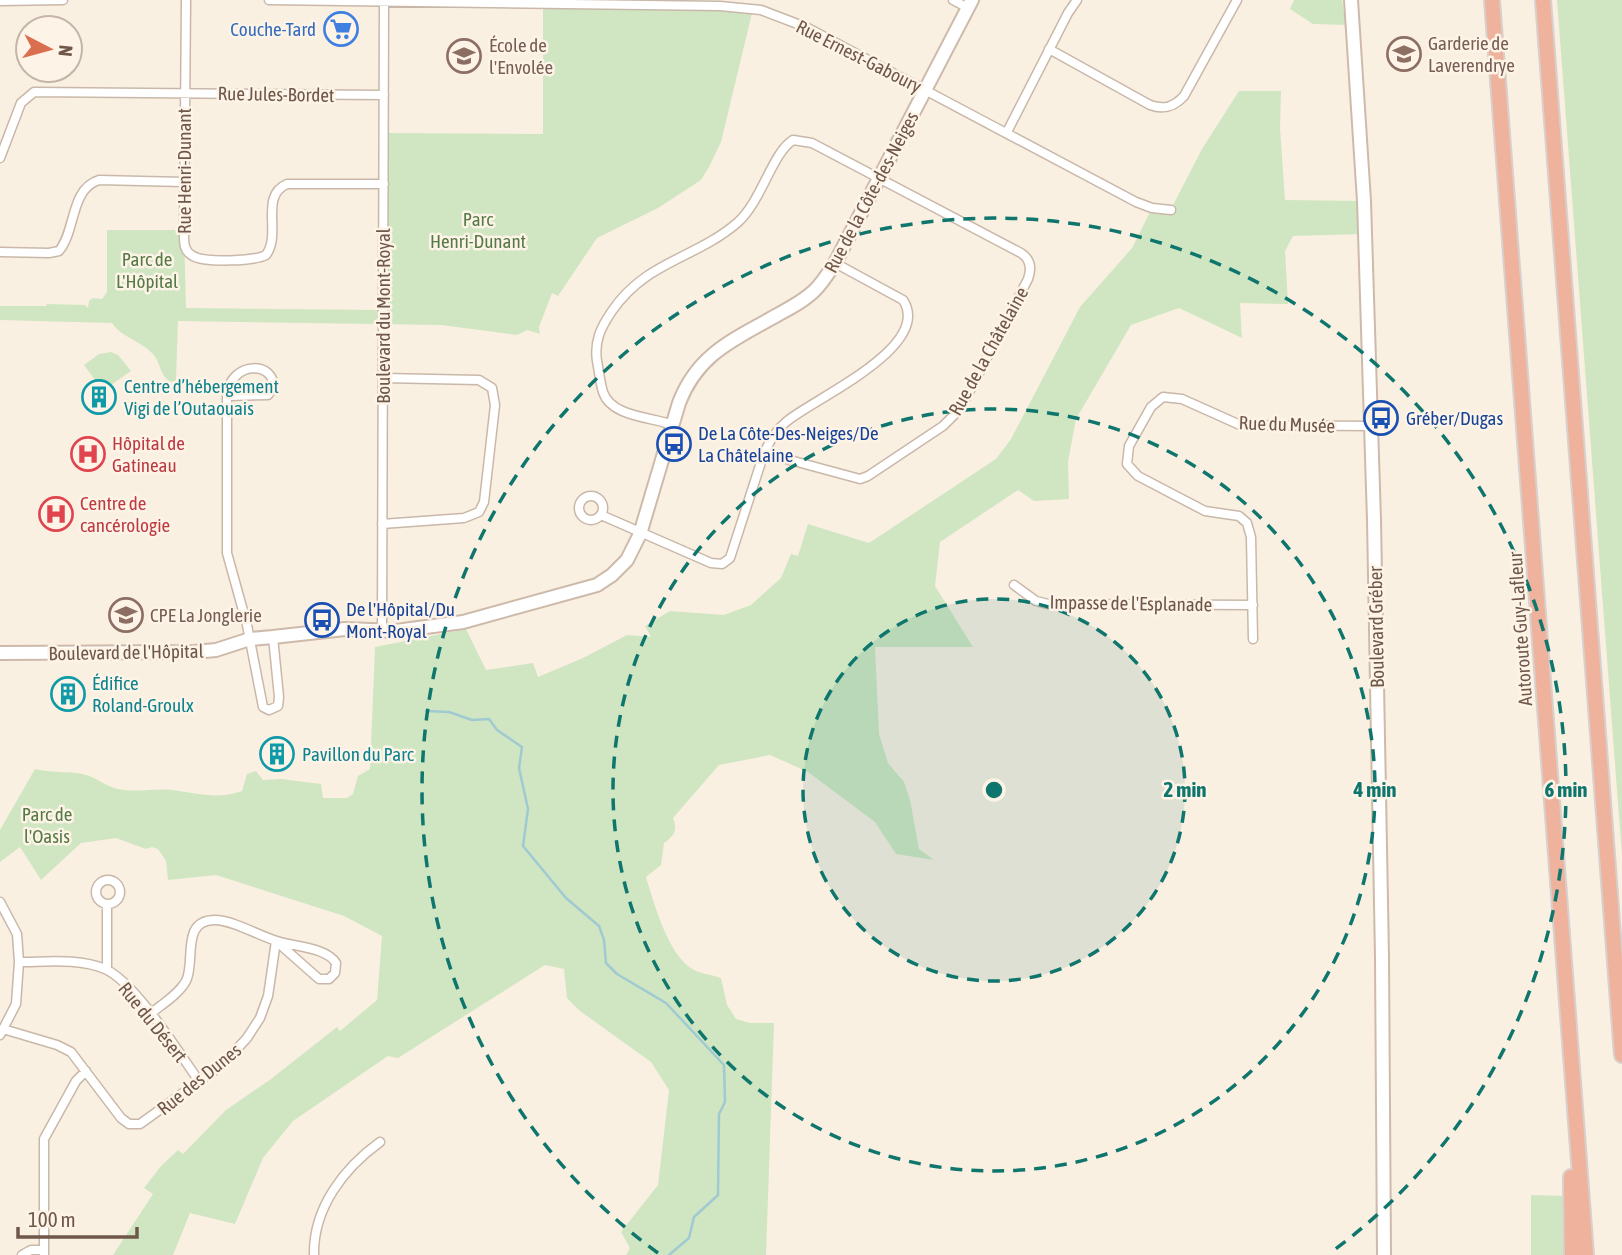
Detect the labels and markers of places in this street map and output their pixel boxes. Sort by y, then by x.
supermarket icon: Couche-Tard [322,10,360,48]
place label: Couche-Tard [230,18,316,40]
place label: Garderie de Laverendrye [1428,32,1515,76]
place label: École de l'Envolée [489,34,553,78]
school or university icon: Garderie de Laverendrye [1385,35,1423,73]
school or university icon: École de l'Envolée [445,37,483,75]
place label: Centre d’hébergement Vigi de l’Outaouais [124,375,279,419]
building icon: Centre d’hébergement Vigi de l’Outaouais [80,378,118,416]
bus stop icon: Gréber/Dugas [1362,399,1400,437]
place label: Gréber/Dugas [1406,407,1503,429]
place label: De La Côte-Des-Neiges/De La Châtelaine [698,422,879,466]
bus stop icon: De La Côte-Des-Neiges/De La Châtelaine [655,425,693,463]
place label: Hôpital de Gatineau [112,432,185,476]
hospital icon: Hôpital de Gatineau [69,435,107,473]
place label: Centre de cancérologie [80,492,170,536]
hospital icon: Centre de cancérologie [37,495,75,533]
school or university icon: CPE La Jonglerie [107,596,145,634]
place label: De l'Hôpital/Du Mont-Royal [346,598,455,642]
bus stop icon: De l'Hôpital/Du Mont-Royal [303,601,341,639]
place label: CPE La Jonglerie [150,604,262,626]
place label: Édifice Roland-Groulx [92,672,194,716]
building icon: Édifice Roland-Groulx [49,675,87,713]
building icon: Pavillon du Parc [258,735,296,773]
place label: Pavillon du Parc [302,743,415,765]
centre of rings [982,778,1006,802]

